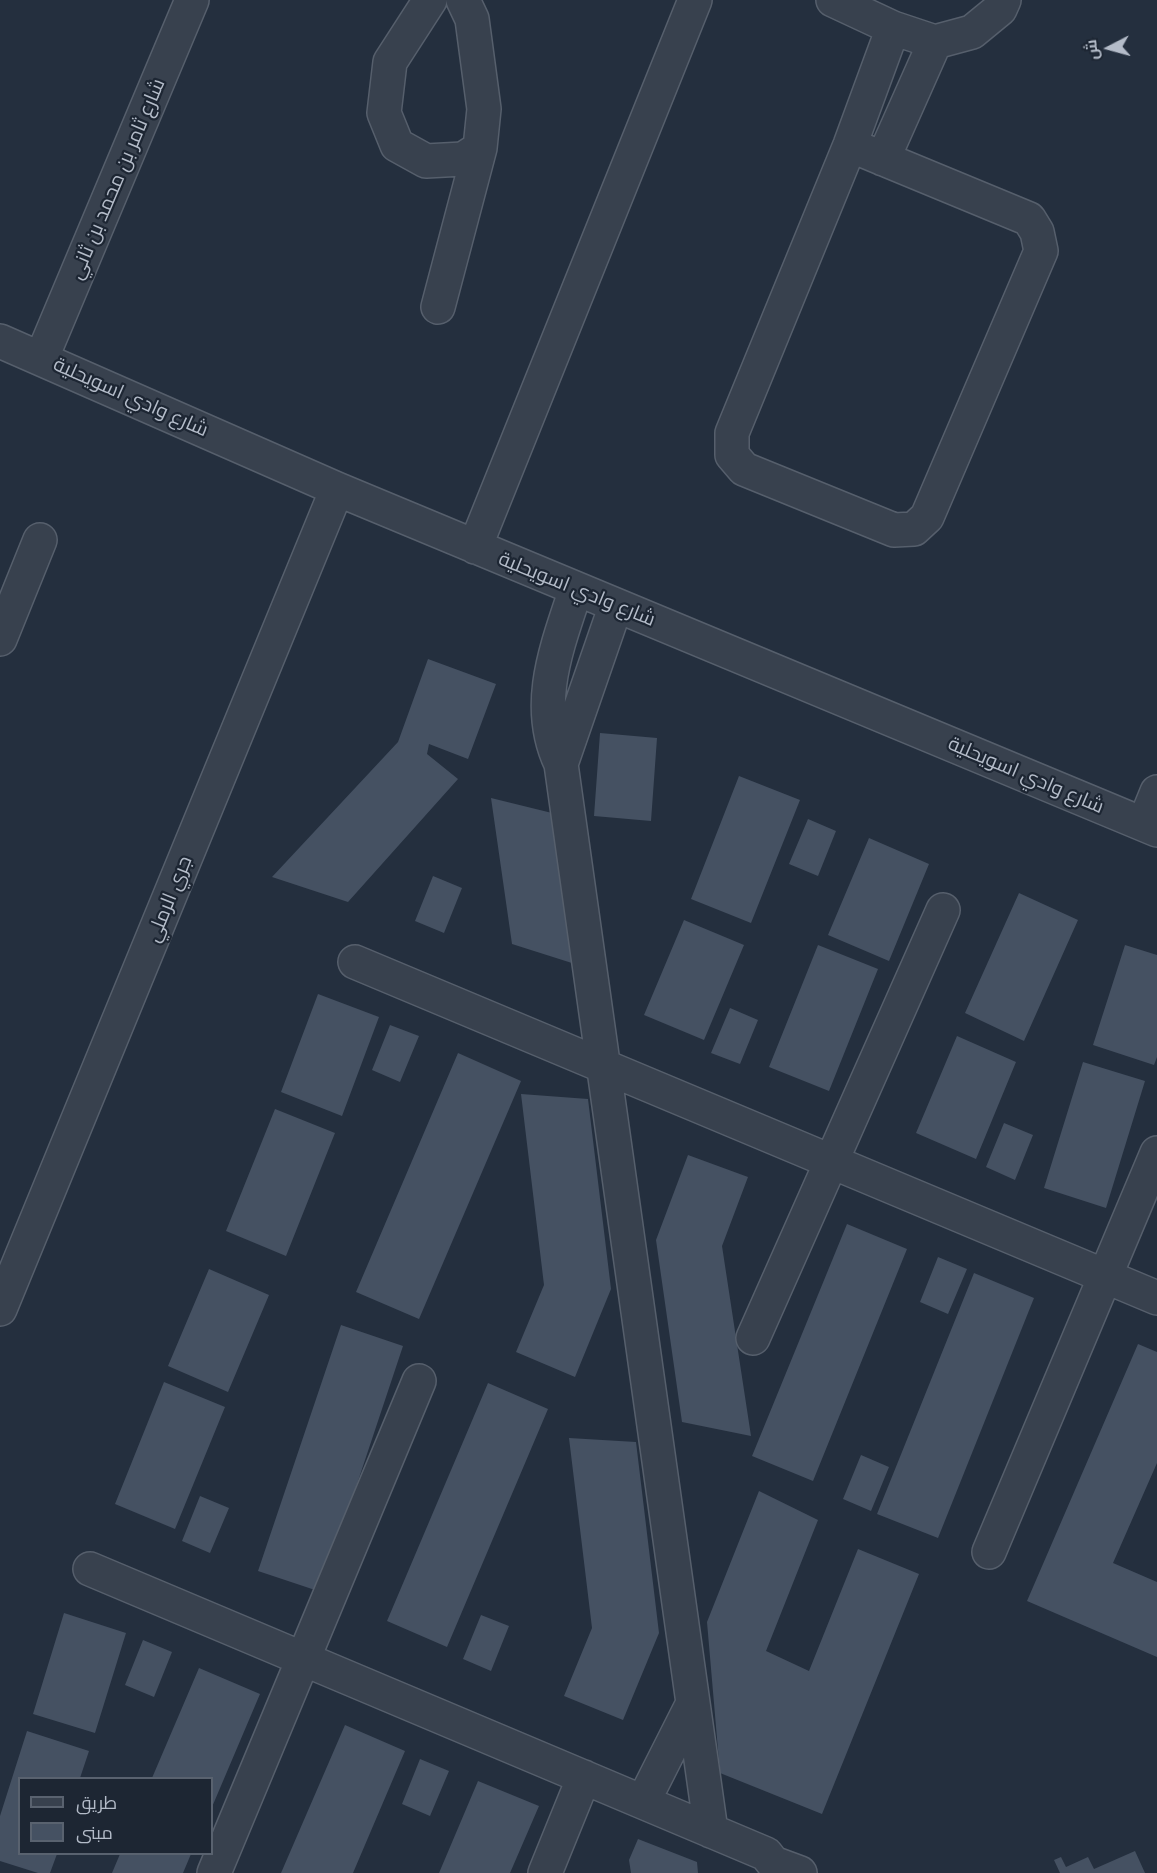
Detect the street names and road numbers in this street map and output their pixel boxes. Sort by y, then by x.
street label: شارع ثامر بن محمد بن ثاني [64,75,170,283]
street label: شارع وادي اسويحلية [50,352,212,442]
street label: شارع وادي اسويحلية [495,547,659,631]
street label: شارع وادي اسويحلية [944,731,1108,819]
street label: جري الرملي [141,852,197,946]

